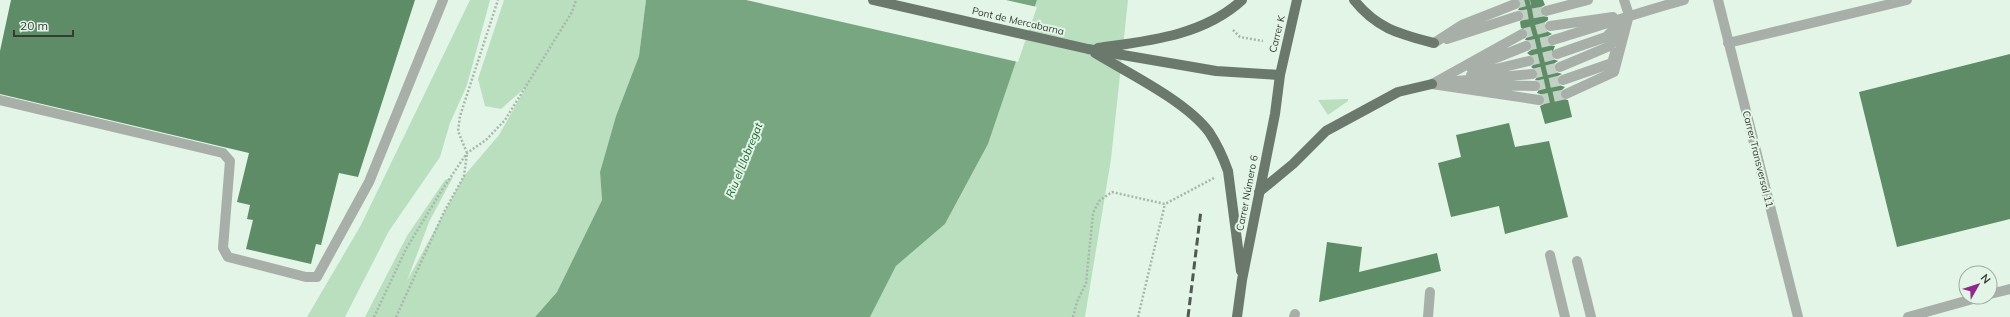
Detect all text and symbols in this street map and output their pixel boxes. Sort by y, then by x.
street label: Pont de Mercabarna [971,4,1065,38]
scale bar [14,12,73,38]
street label: Carrer K [1266,13,1288,54]
text: 20 m [20,18,48,33]
street label: Carrer Transversal 11 [1740,109,1776,209]
water label: Riu el Llobregat [723,120,766,199]
street label: Carrer Número 6 [1233,154,1261,232]
north arrow [1958,265,1998,305]
text: N [1978,271,1994,286]

